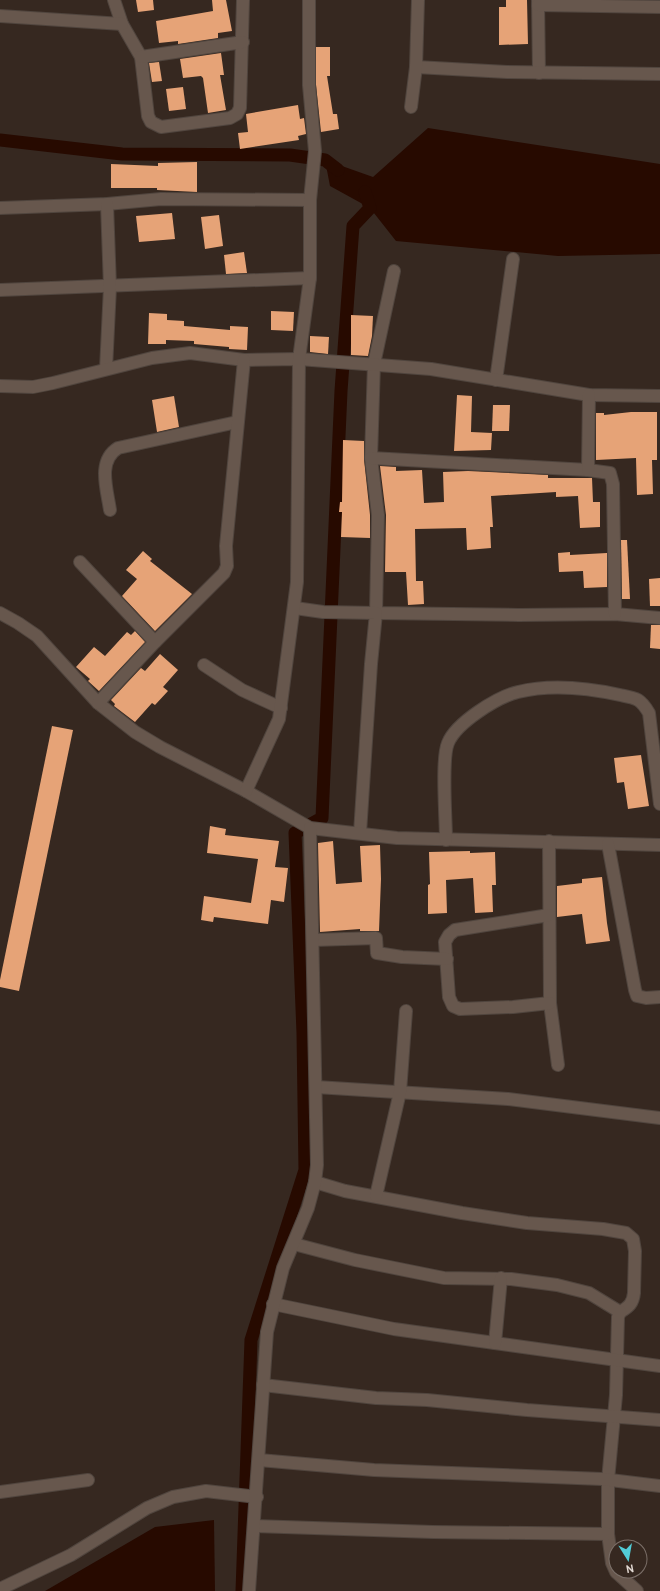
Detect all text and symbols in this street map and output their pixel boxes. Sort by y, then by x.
north arrow [608,1539,648,1579]
text: N [625,1561,635,1576]

